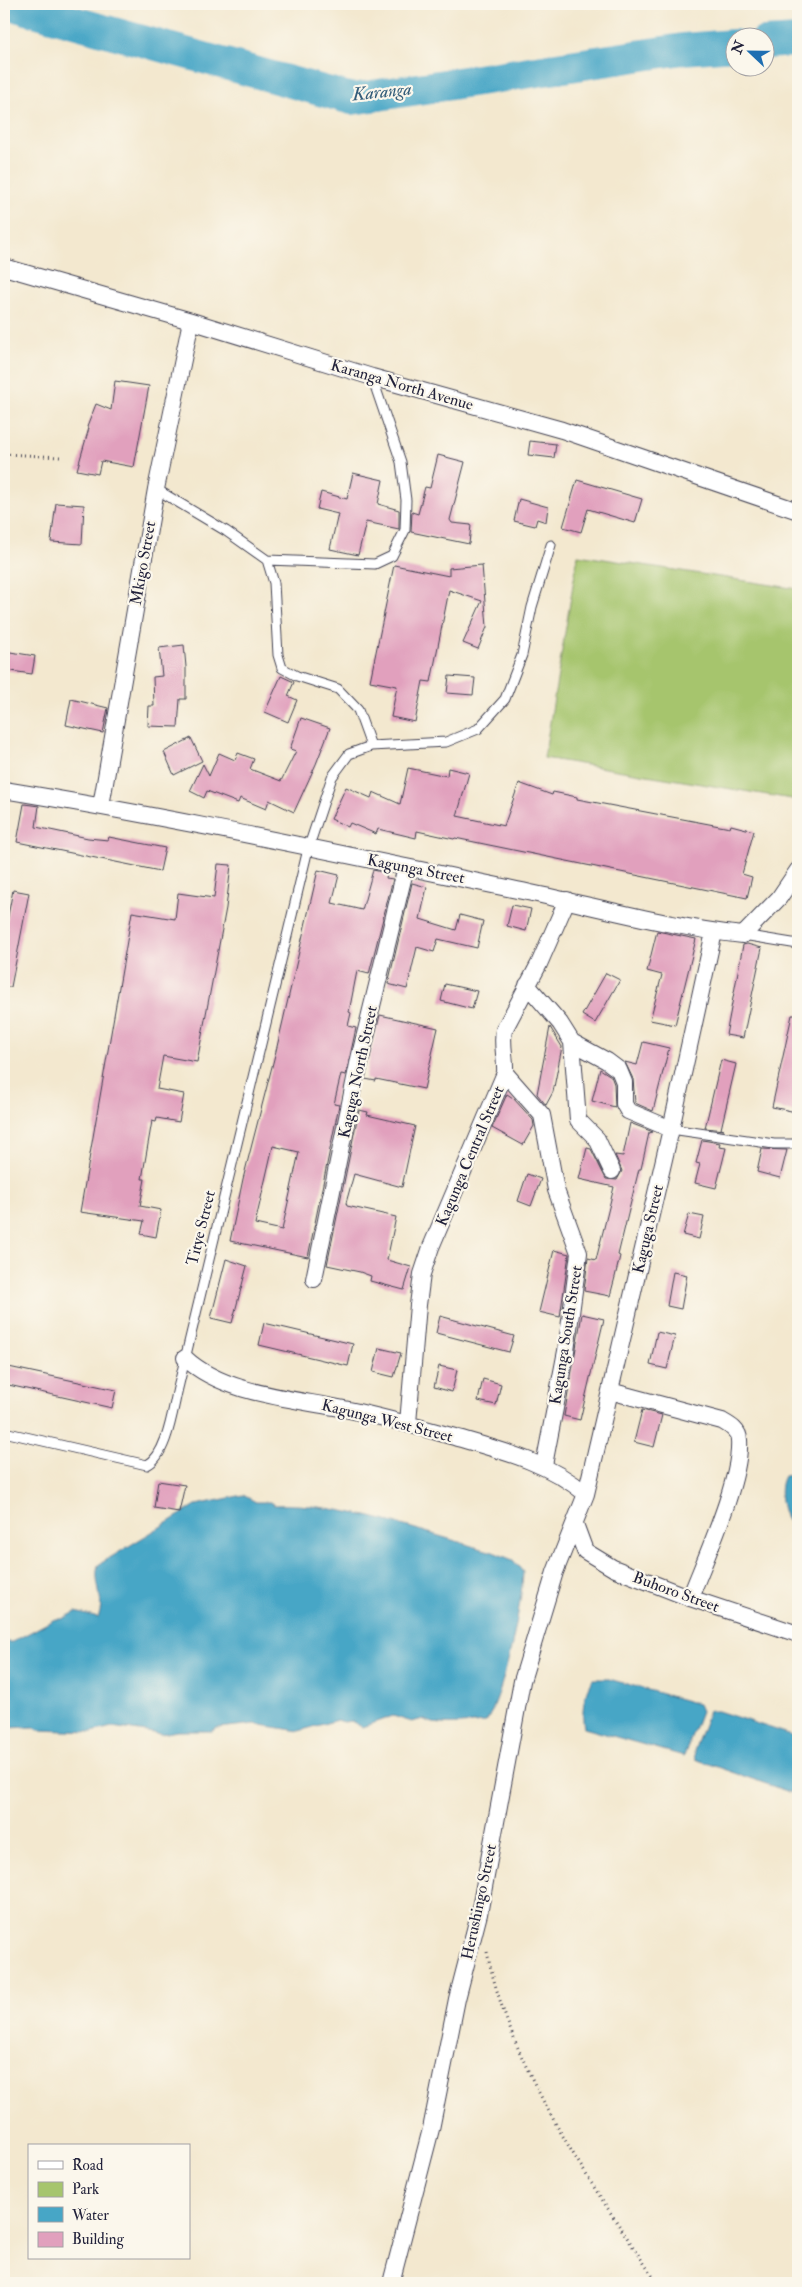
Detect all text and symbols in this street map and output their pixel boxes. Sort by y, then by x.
north arrow [724,28,774,78]
text: N [728,38,749,57]
water label: Karanga [350,77,413,107]
street label: Karanga North Avenue [328,355,476,415]
street label: Mkigo Street [126,519,160,607]
street label: Kagunga Street [366,850,466,888]
street label: Kaguga North Street [334,1004,382,1140]
street label: Kagunga Central Street [431,1083,509,1229]
street label: Kaguga Street [628,1183,668,1275]
street label: Titye Street [182,1188,220,1268]
street label: Kagunga South Street [545,1264,587,1406]
street label: Kagunga West Street [319,1395,455,1447]
street label: Buhoro Street [630,1567,722,1617]
street label: Herushingo Street [457,1842,501,1962]
legend [28,2144,190,2260]
text: Road [72,2156,104,2175]
text: Park [72,2180,99,2199]
text: Water [71,2206,109,2225]
text: Building [72,2230,124,2249]

